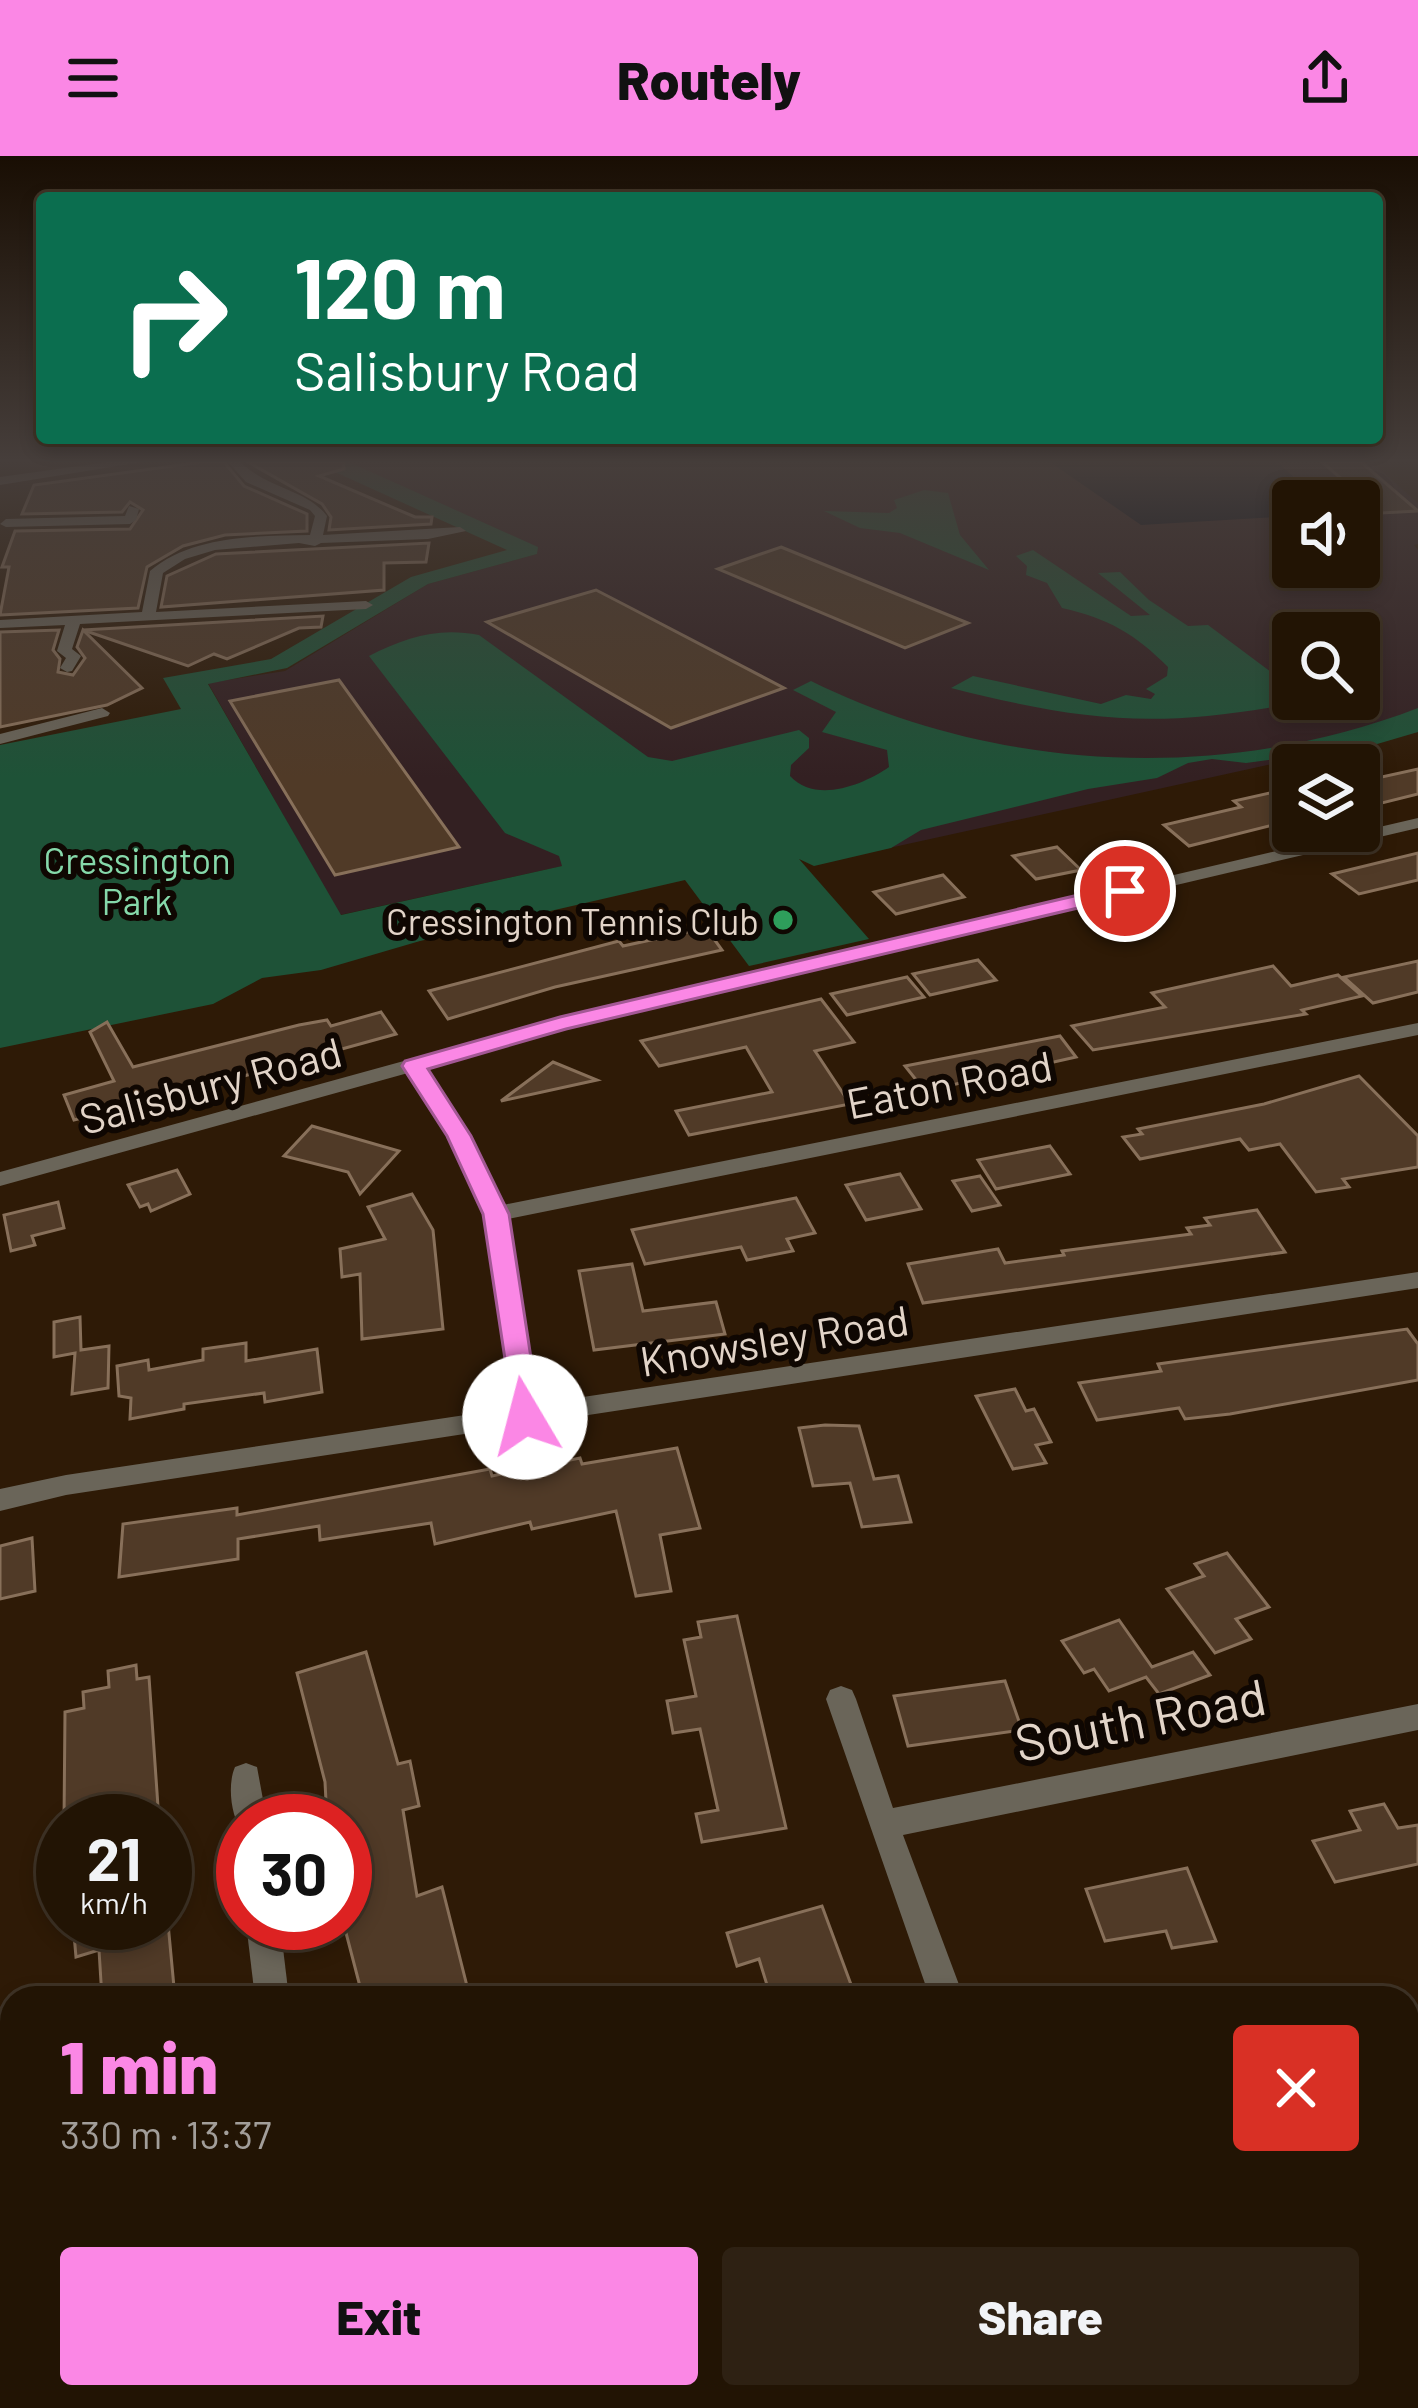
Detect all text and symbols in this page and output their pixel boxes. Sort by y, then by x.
icon: menu [60,45,126,111]
icon: share [1292,45,1358,111]
text: Routely [617,46,801,111]
text: 120 m [294,235,506,336]
icon: right [96,240,252,396]
text: Salisbury Road [294,337,640,402]
map controls [1272,480,1380,852]
button: sound [1272,480,1380,588]
button: search [1272,612,1380,720]
button: layers [1272,744,1380,852]
park label: Cressington Park [43,838,231,922]
pin [1074,840,1176,942]
icon: arrive [1092,858,1158,924]
place label: Cressington Tennis Club [386,899,759,942]
marker: Cressington Tennis Club [770,907,796,933]
street label: Salisbury Road [74,1025,347,1144]
street label: Eaton Road [842,1039,1056,1127]
street label: Knowsley Road [636,1293,912,1386]
position arrow [462,1354,588,1480]
street label: South Road [1010,1664,1270,1772]
speed limit sign: 30 [216,1794,372,1950]
text: 21 [87,1821,141,1893]
text: km/h [80,1884,148,1920]
text: 1 min [60,2022,218,2108]
button: close [1233,2025,1359,2151]
text: 330 m · 13:37 [60,2110,272,2157]
button: Exit [60,2247,698,2385]
button: Share [722,2247,1359,2385]

